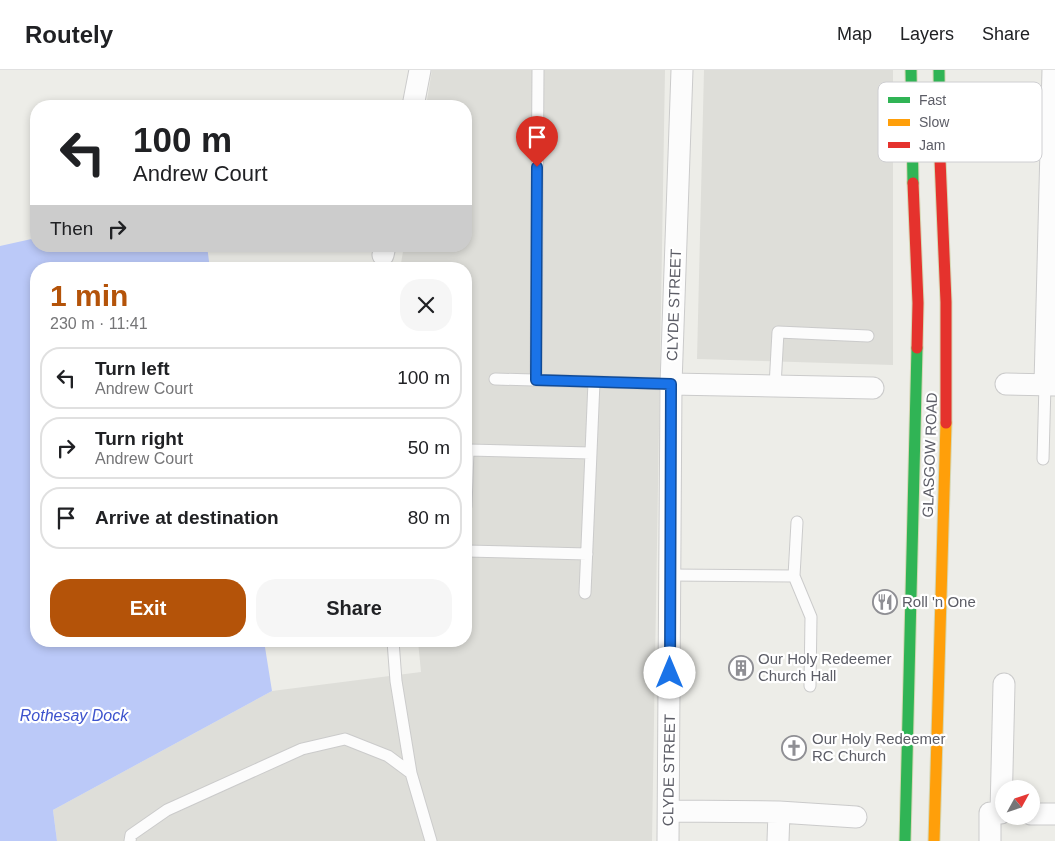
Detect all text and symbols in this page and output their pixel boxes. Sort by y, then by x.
text: Routely [25,21,113,48]
text: Map [837,24,872,44]
text: Layers [900,24,954,44]
text: Share [982,24,1030,44]
legend [878,82,1042,162]
text: Fast [919,92,946,108]
text: Slow [919,114,950,130]
pin [516,116,558,167]
icon: left [50,120,115,185]
text: 100 m [133,120,232,159]
icon: arrive [523,123,551,151]
text: Jam [919,137,945,153]
text: Andrew Court [133,161,268,186]
icon: right [103,215,131,243]
text: Then [50,218,93,239]
street label: CLYDE STREET [663,249,684,361]
text: 1 min [50,279,128,312]
button: close [400,279,452,331]
text: 230 m · 11:41 [50,315,148,332]
text: Turn left [95,358,170,379]
icon: left [52,364,80,392]
text: 100 m [397,367,450,388]
text: Andrew Court [95,380,193,397]
street label: GLASGOW ROAD [919,392,940,518]
text: Turn right [95,428,183,449]
icon: right [52,434,80,462]
text: 50 m [408,437,450,458]
text: Andrew Court [95,450,193,467]
icon: arrive [52,504,80,532]
text: Arrive at destination [95,507,279,528]
text: 80 m [408,507,450,528]
button: Exit [50,579,246,637]
button: Share [256,579,452,637]
restaurant icon: Roll 'n One [872,589,898,615]
place label: Roll 'n One [902,593,976,610]
position arrow [643,646,695,698]
place label: Our Holy Redeemer Church Hall [758,650,891,684]
building icon: Our Holy Redeemer Church Hall [728,655,754,681]
water label: Rothesay Dock [20,707,129,724]
street label: CLYDE STREET [659,714,678,826]
place label: Our Holy Redeemer RC Church [812,730,945,764]
church icon: Our Holy Redeemer RC Church [781,735,807,761]
north arrow [995,780,1040,825]
map controls [995,780,1040,825]

